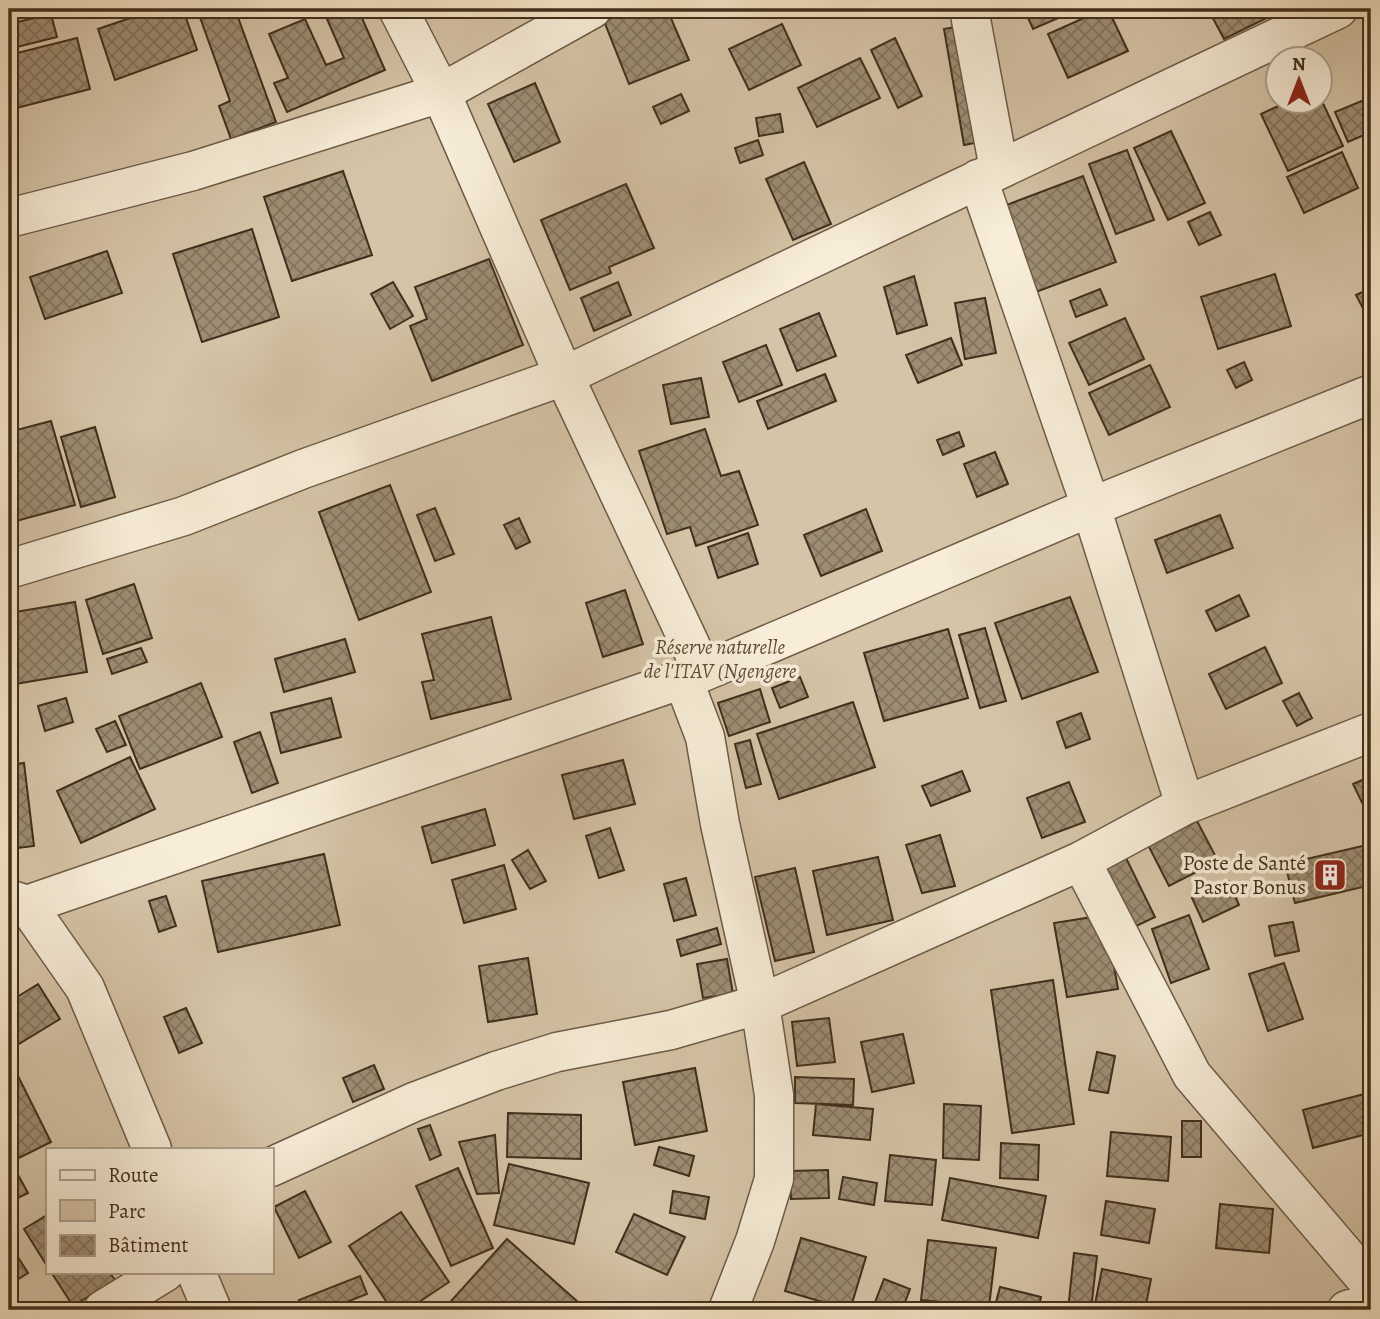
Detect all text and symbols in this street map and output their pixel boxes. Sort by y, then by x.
north arrow [1264,46,1334,116]
text: N [1292,51,1306,77]
park label: Réserve naturelle de l'ITAV (Ngengere [644,633,797,685]
place label: Poste de Santé Pastor Bonus [1183,849,1306,901]
building icon: Poste de Santé Pastor Bonus [1311,856,1349,894]
legend [46,1148,273,1274]
text: Route [108,1161,158,1189]
text: Parc [108,1197,146,1225]
text: Bâtiment [108,1231,189,1259]

